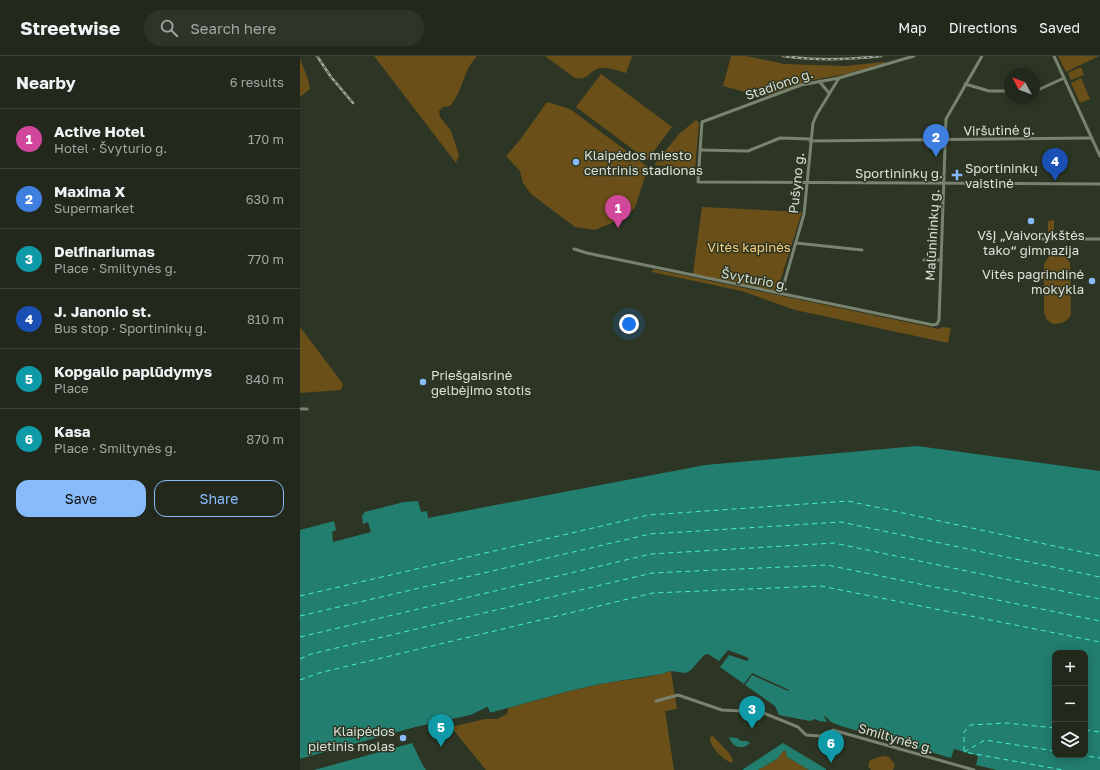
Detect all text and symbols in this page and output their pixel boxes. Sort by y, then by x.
search box [144,10,424,46]
text: Streetwise [20,16,120,39]
icon: search [158,17,180,39]
text: Search here [190,19,276,37]
text: Map [898,19,927,36]
text: Directions [949,19,1017,36]
text: Saved [1039,19,1080,36]
street label: Stadiono g. [743,65,815,103]
north arrow [1004,68,1040,104]
text: Nearby [16,72,76,93]
text: 6 results [230,74,284,90]
street label: Viršutinė g. [963,121,1035,139]
text: Active Hotel [54,122,145,140]
pin: 2 [923,124,949,157]
text: 1 [26,131,32,147]
text: 170 m [248,131,284,147]
text: Hotel · Švyturio g. [54,140,167,156]
place label: Klaipėdos miesto centrinis stadionas [584,147,703,178]
pin: 4 [1042,148,1068,181]
street label: Pušyno g. [785,152,807,214]
marker: Klaipėdos miesto centrinis stadionas [571,157,581,167]
place label: Sportininkų vaistinė [965,160,1038,191]
street label: Sportininkų g. [855,165,943,181]
marker: Sportininkų vaistinė [952,170,962,180]
text: Maxima X [54,182,125,200]
street label: Malūnininkų g. [922,189,942,281]
text: 2 [25,191,33,207]
text: 630 m [246,191,284,207]
pin: 1 [605,195,631,228]
text: Supermarket [54,200,135,216]
marker: VšĮ „Vaivorykštės tako“ gimnazija [1026,216,1036,226]
place label: VšĮ „Vaivorykštės tako“ gimnazija [977,227,1085,258]
park label: Vitės kapinės [707,239,791,255]
text: Delfinariumas [54,242,155,260]
text: 3 [25,251,33,267]
text: 770 m [247,251,284,267]
text: Place · Smiltynės g. [54,260,177,276]
street label: Švyturio g. [720,265,790,293]
place label: Vitės pagrindinė mokykla [982,266,1084,297]
marker: Vitės pagrindinė mokykla [1087,276,1097,286]
text: J. Janonio st. [54,302,152,320]
text: 4 [25,311,33,327]
text: 810 m [247,311,284,327]
your location [619,314,639,334]
text: Bus stop · Sportininkų g. [54,320,207,336]
text: Kopgalio paplūdymys [54,362,212,380]
place label: Priešgaisrinė gelbėjimo stotis [431,367,531,398]
text: 5 [25,371,33,387]
text: 840 m [245,371,284,387]
marker: Priešgaisrinė gelbėjimo stotis [418,377,428,387]
text: Place [54,380,89,396]
text: Kasa [54,422,91,440]
text: 6 [25,431,33,447]
text: 870 m [246,431,284,447]
text: Place · Smiltynės g. [54,440,177,456]
button: Save [16,480,146,517]
button: Share [154,480,284,517]
map controls [1052,650,1088,758]
button: + [1052,650,1088,686]
button: − [1052,686,1088,722]
pin: 3 [739,696,765,729]
pin: 5 [428,714,454,747]
street label: Smiltynės g. [857,720,935,756]
button: layers [1052,722,1088,758]
place label: Klaipėdos pietinis molas [308,723,395,754]
pin: 6 [818,730,844,763]
marker: Klaipėdos pietinis molas [398,733,408,743]

